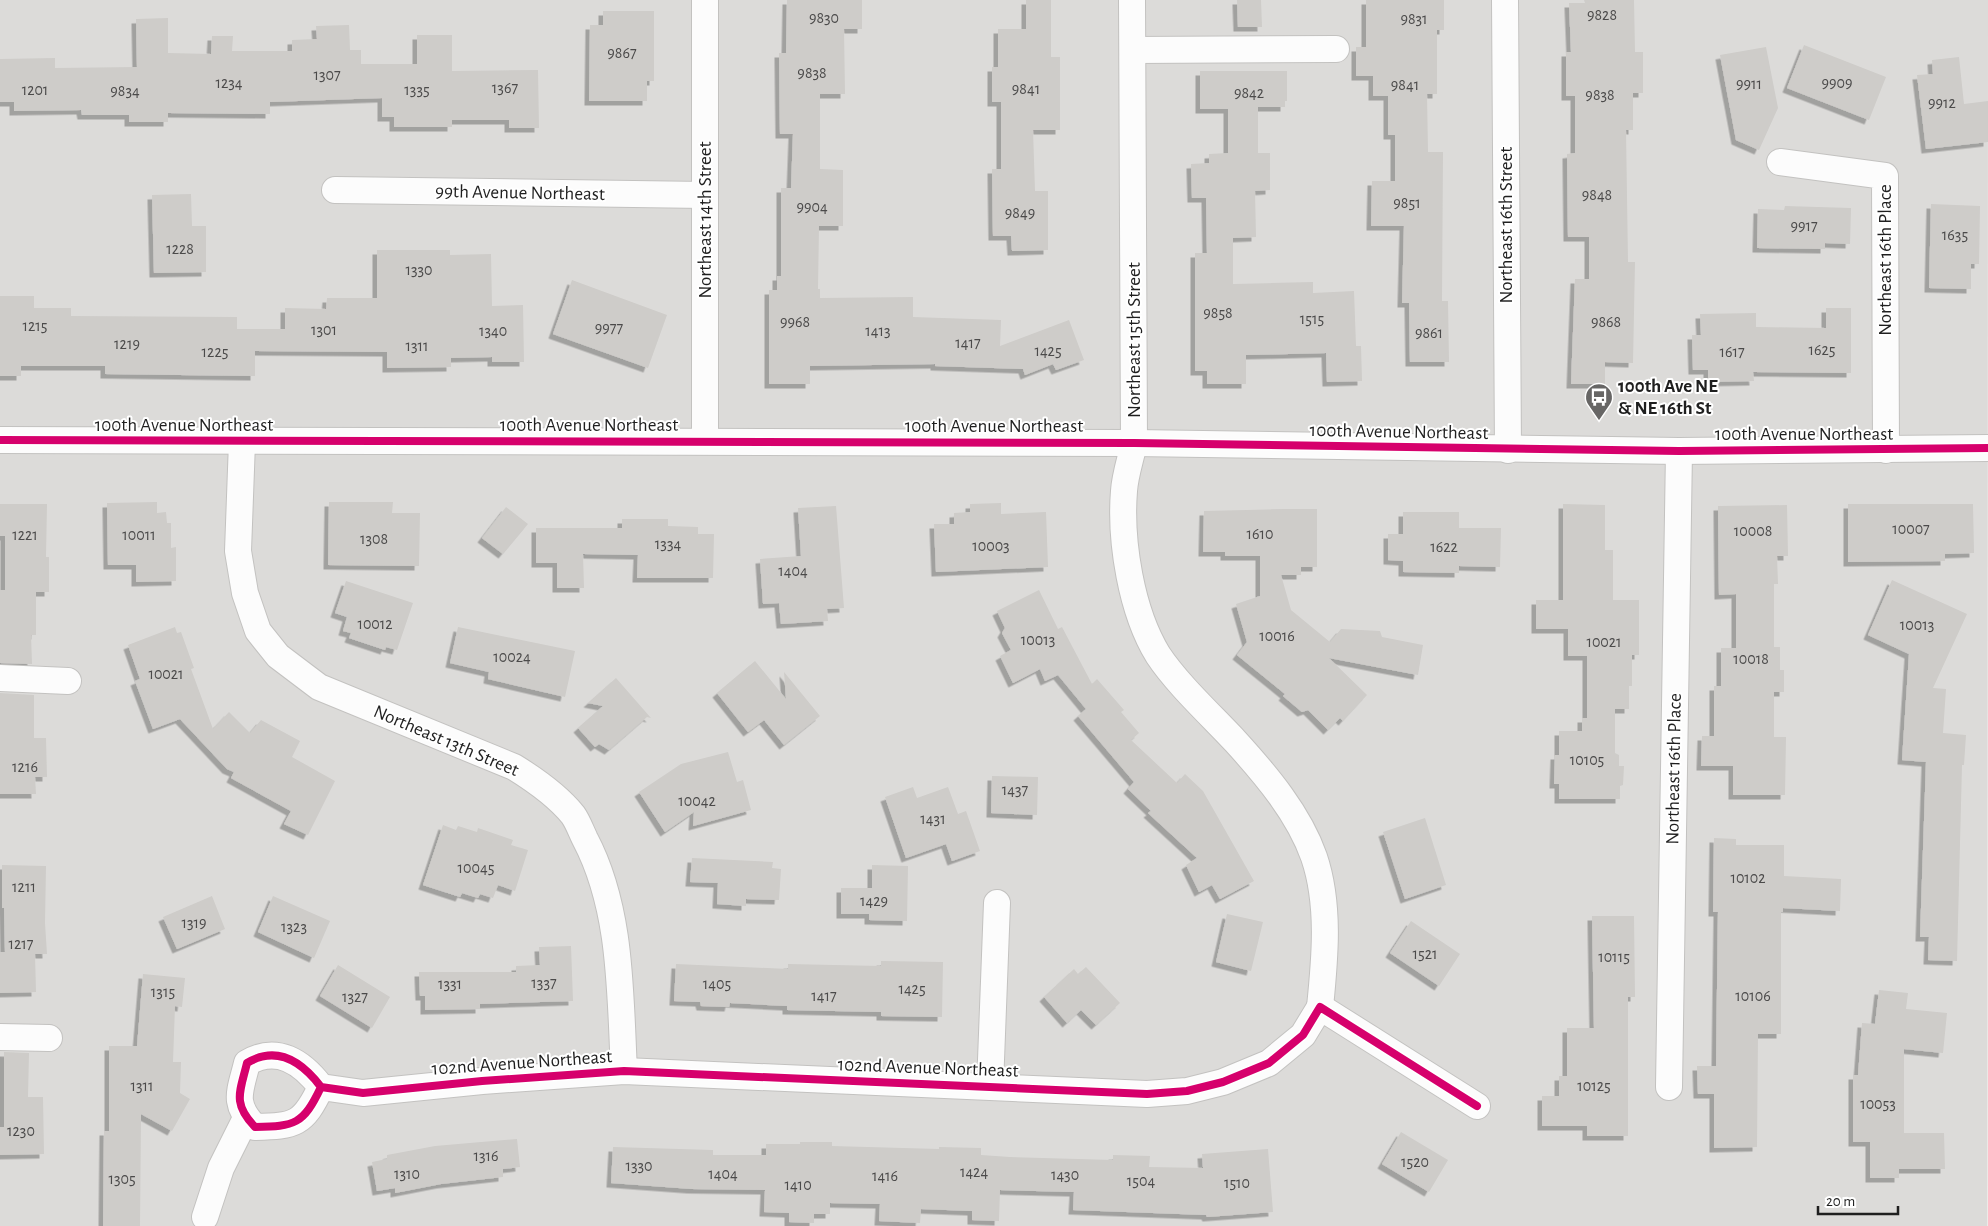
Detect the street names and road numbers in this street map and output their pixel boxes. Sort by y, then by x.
street label: Northeast 14th Street [696,141,715,299]
street label: Northeast 16th Street [1497,147,1516,303]
street label: 99th Avenue Northeast [435,182,605,204]
street label: Northeast 16th Place [1876,184,1895,336]
street label: Northeast 15th Street [1125,262,1144,418]
street label: 100th Avenue Northeast [95,416,273,435]
street label: 100th Avenue Northeast [500,416,678,435]
street label: 100th Avenue Northeast [905,417,1083,436]
street label: 100th Avenue Northeast [1310,421,1488,443]
street label: 100th Avenue Northeast [1715,425,1893,444]
street label: Northeast 16th Place [1663,693,1685,845]
street label: Northeast 13th Street [371,702,521,780]
street label: 102nd Avenue Northeast [431,1047,613,1079]
street label: 102nd Avenue Northeast [837,1055,1019,1081]

